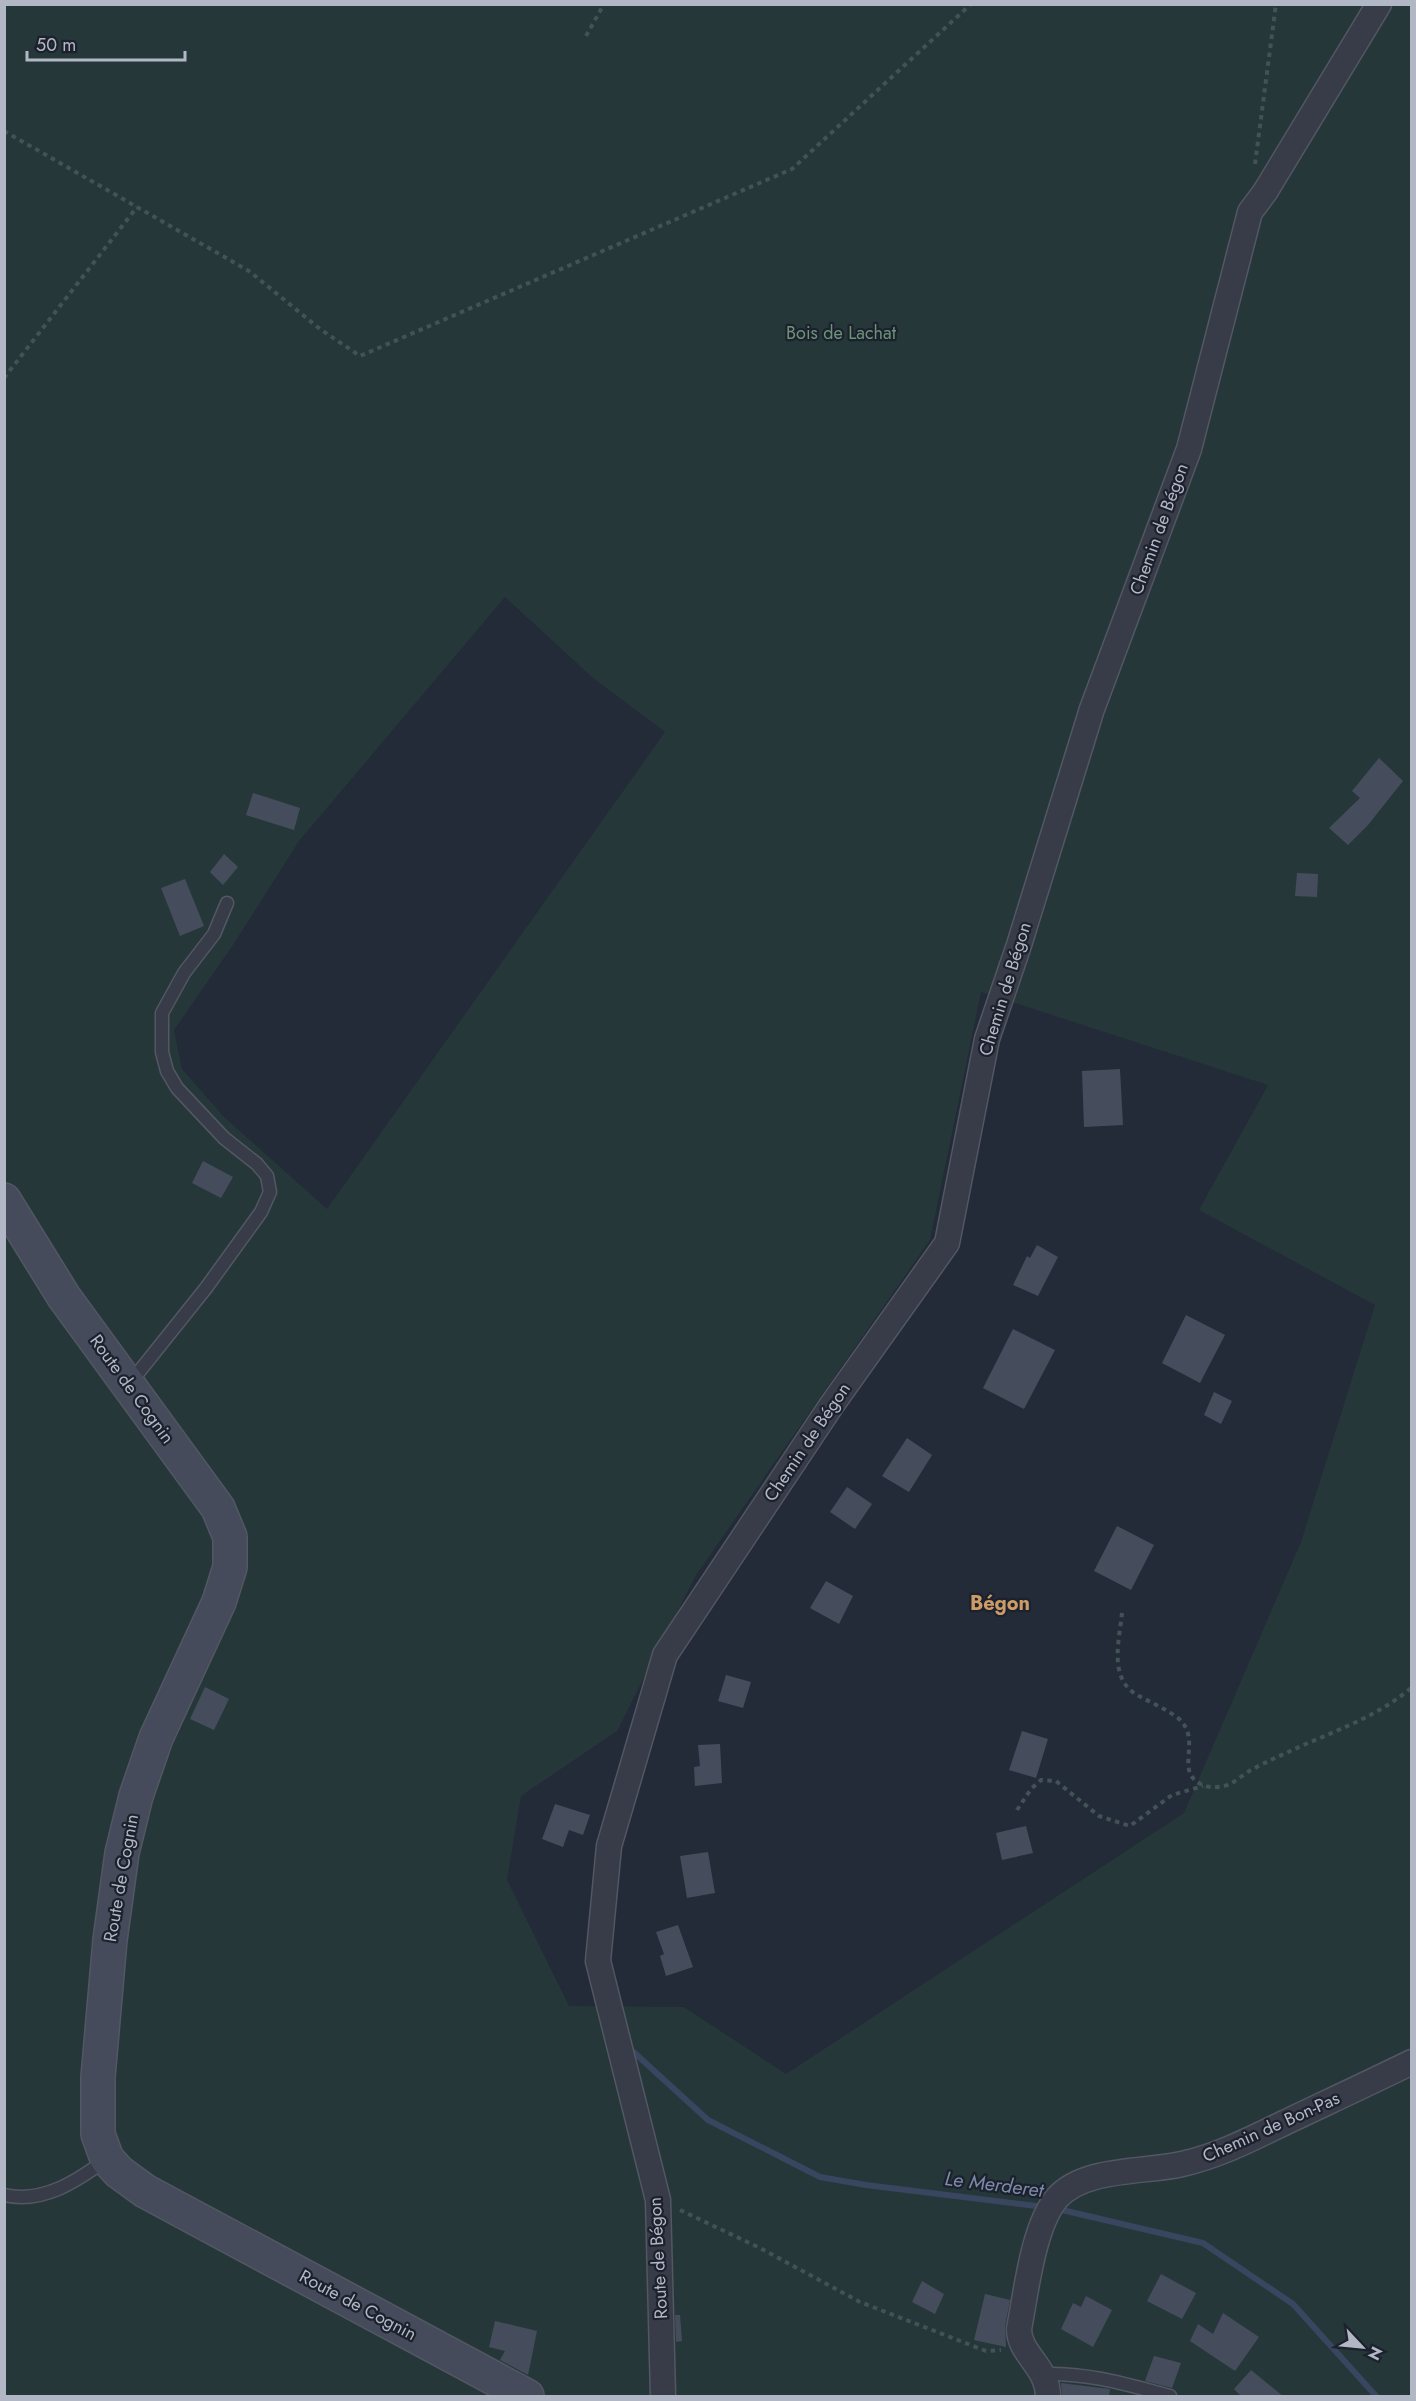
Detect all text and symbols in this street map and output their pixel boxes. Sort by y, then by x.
scale bar [27,24,184,62]
text: 50 m [36,32,76,58]
park label: Bois de Lachat [786,320,897,346]
street label: Chemin de Bégon [1123,460,1195,598]
street label: Chemin de Bégon [972,919,1038,1059]
street label: Route de Cognin [83,1329,181,1449]
street label: Chemin de Bégon [758,1377,856,1507]
district label: Bégon [970,1589,1030,1618]
street label: Route de Cognin [97,1812,145,1944]
street label: Chemin de Bon-Pas [1198,2085,1344,2169]
water label: Le Merderet [943,2164,1046,2205]
street label: Route de Bégon [642,2196,674,2320]
street label: Route de Cognin [295,2263,421,2347]
north arrow [1332,2317,1392,2377]
text: N [1362,2343,1388,2364]

